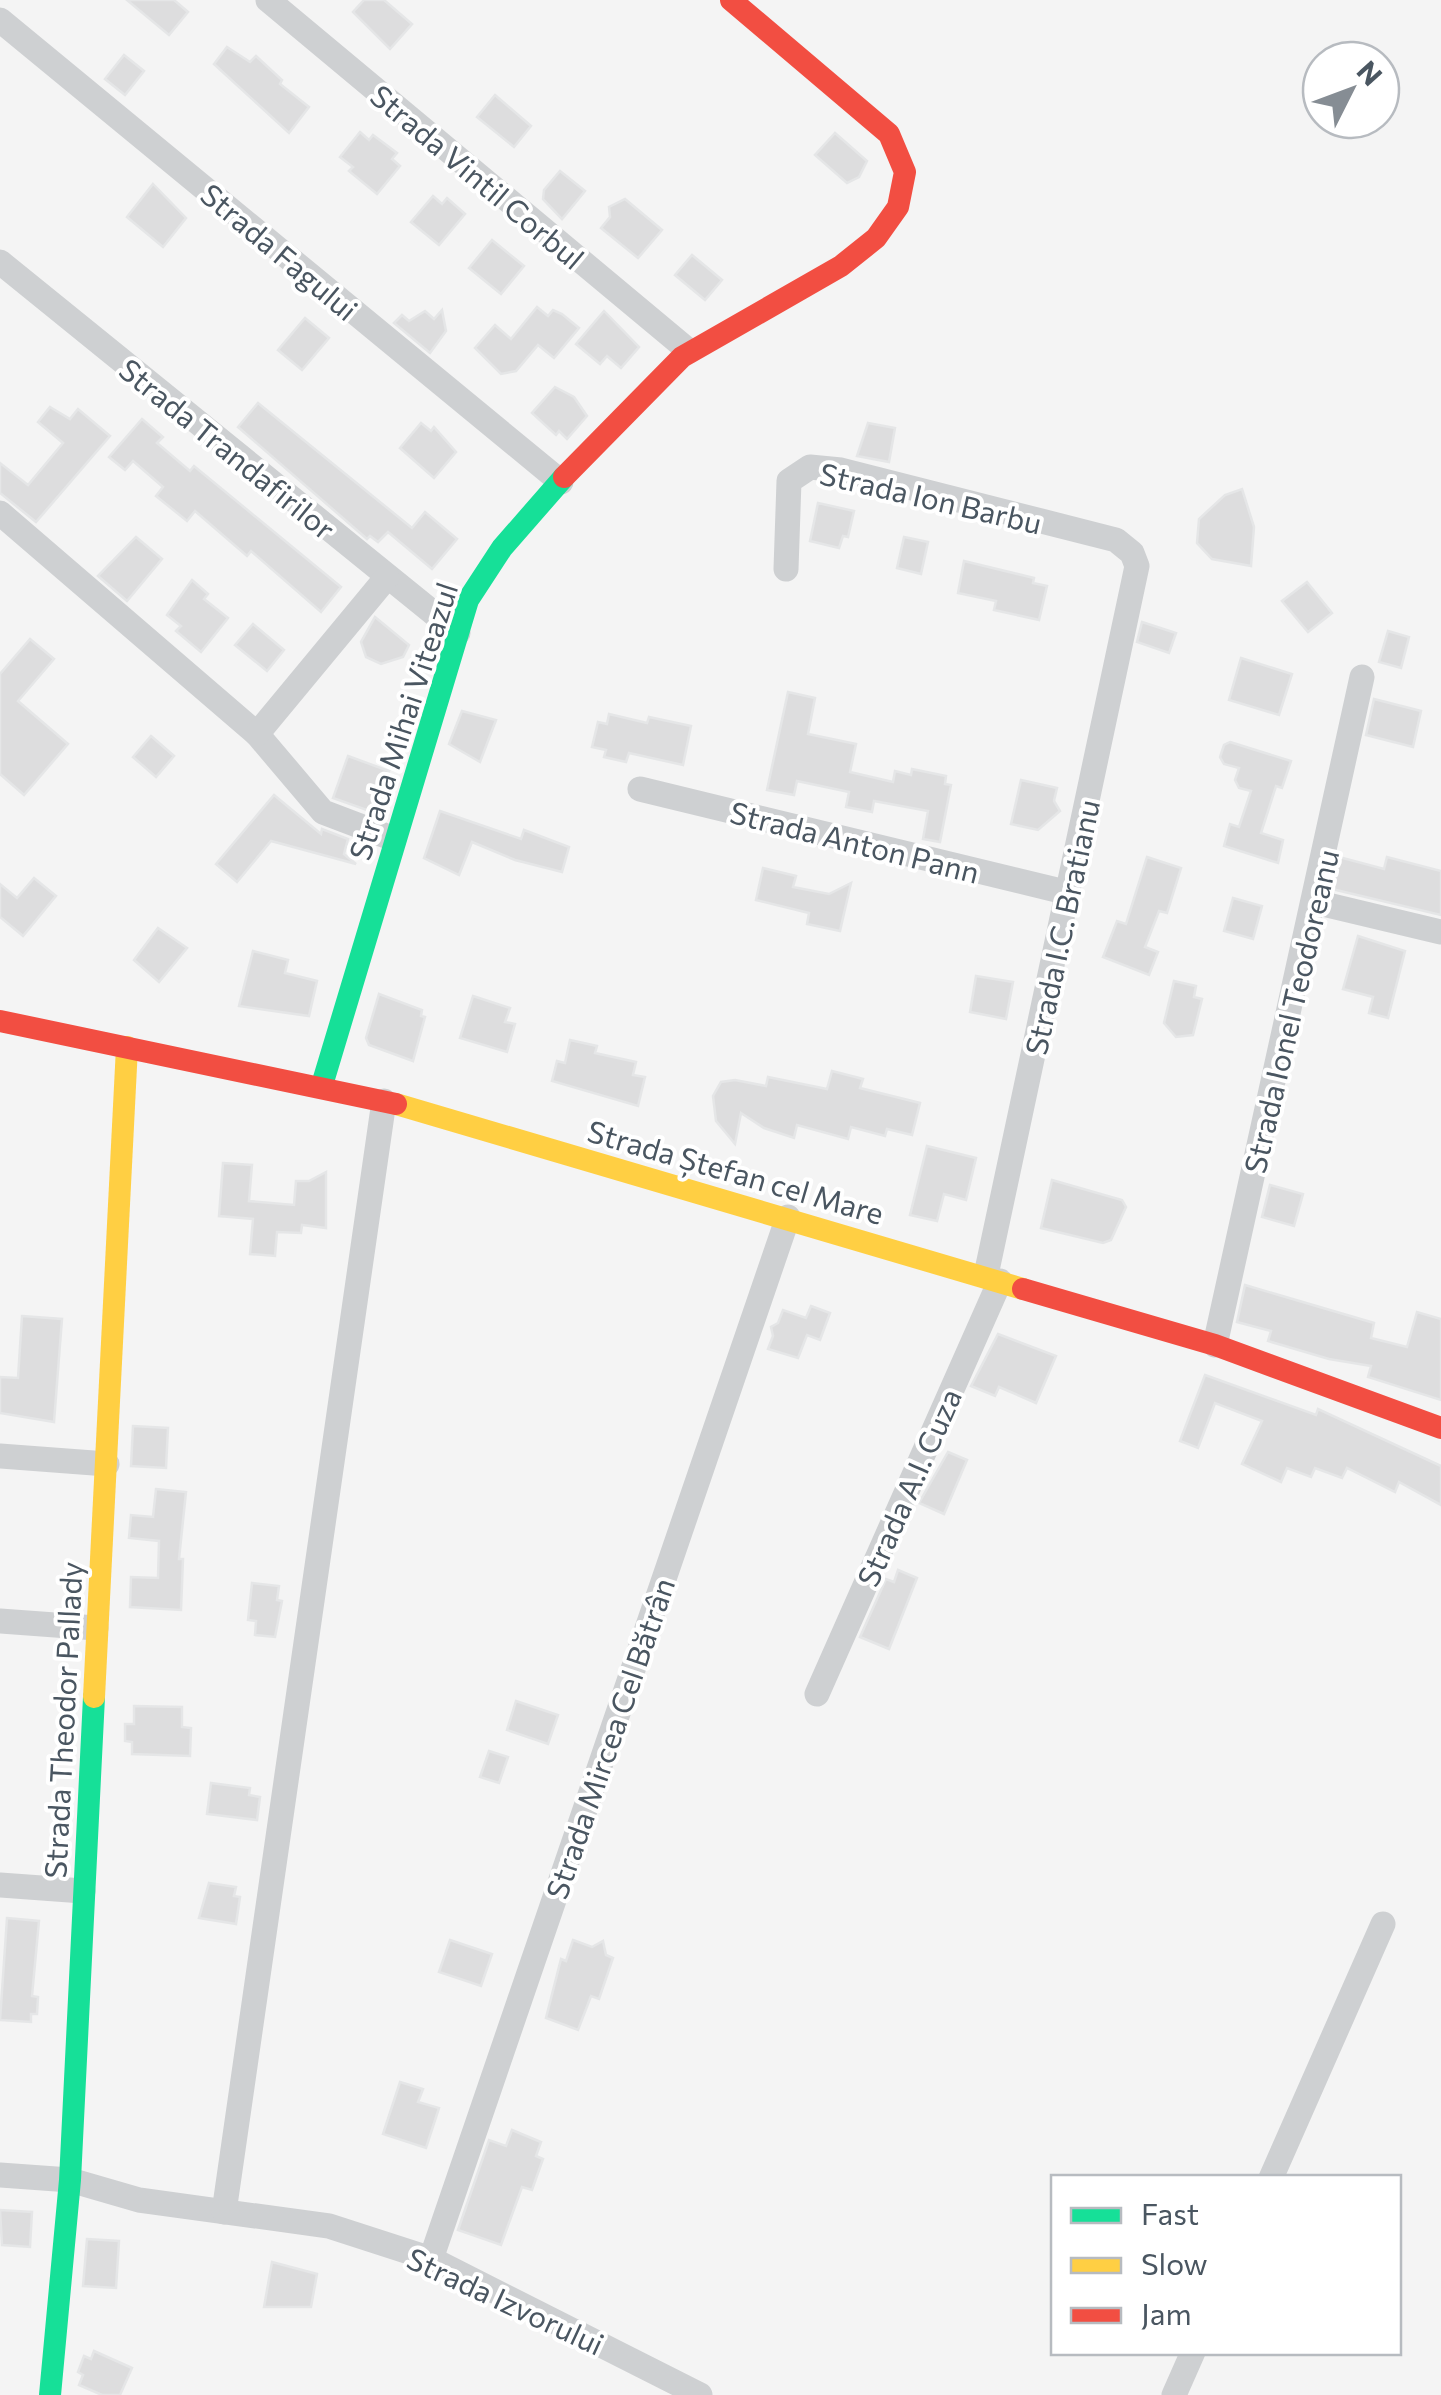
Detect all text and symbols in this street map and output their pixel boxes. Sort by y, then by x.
north arrow [1301,40,1401,140]
text: N [1351,53,1390,92]
street label: Strada Vintil Corbul [364,76,592,276]
street label: Strada Fagului [194,175,366,327]
street label: Strada Trandafirilor [113,350,343,546]
street label: Strada Ion Barbu [816,453,1046,541]
street label: Strada Mihai Viteazul [340,578,464,864]
street label: Strada Anton Pann [727,792,983,890]
street label: Strada I.C. Bratianu [1016,796,1106,1058]
street label: Strada Ionel Teodoreanu [1235,845,1345,1177]
street label: Strada Ștefan cel Mare [583,1111,888,1233]
street label: Strada A.I. Cuza [848,1382,968,1592]
street label: Strada Theodor Pallady [35,1561,89,1879]
street label: Strada Mircea Cel Bătrân [537,1573,681,1903]
legend [1051,2175,1401,2355]
text: Fast [1141,2194,1199,2231]
street label: Strada Izvorului [402,2238,610,2362]
text: Slow [1141,2244,1208,2281]
text: Jam [1141,2294,1192,2331]

